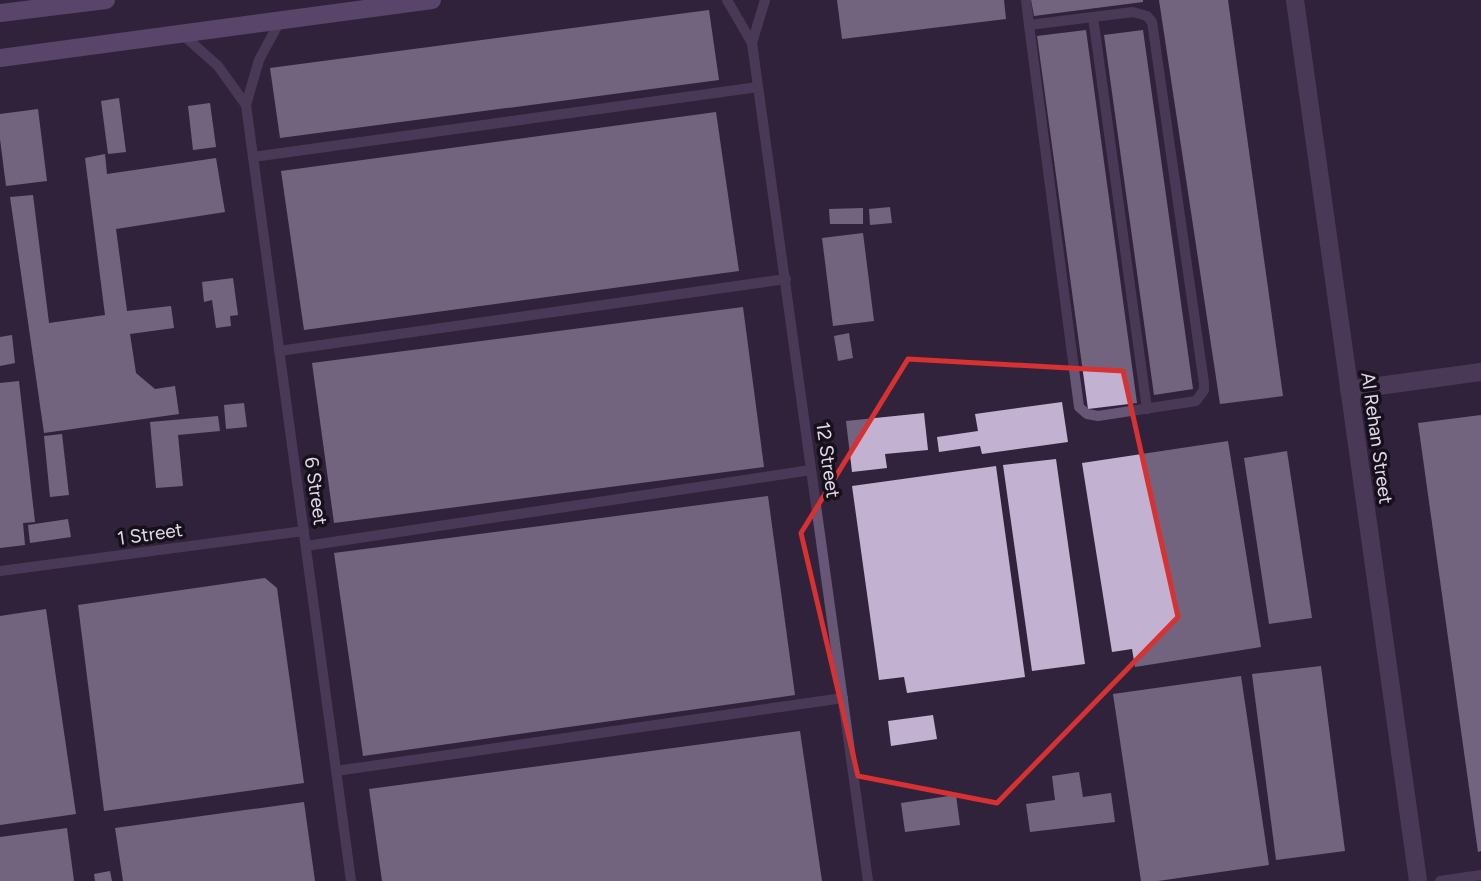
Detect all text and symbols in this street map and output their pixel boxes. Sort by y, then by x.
street label: Al Rehan Street [1356,371,1398,505]
street label: 12 Street [811,421,845,499]
street label: 6 Street [300,455,332,527]
street label: 1 Street [116,518,184,550]

